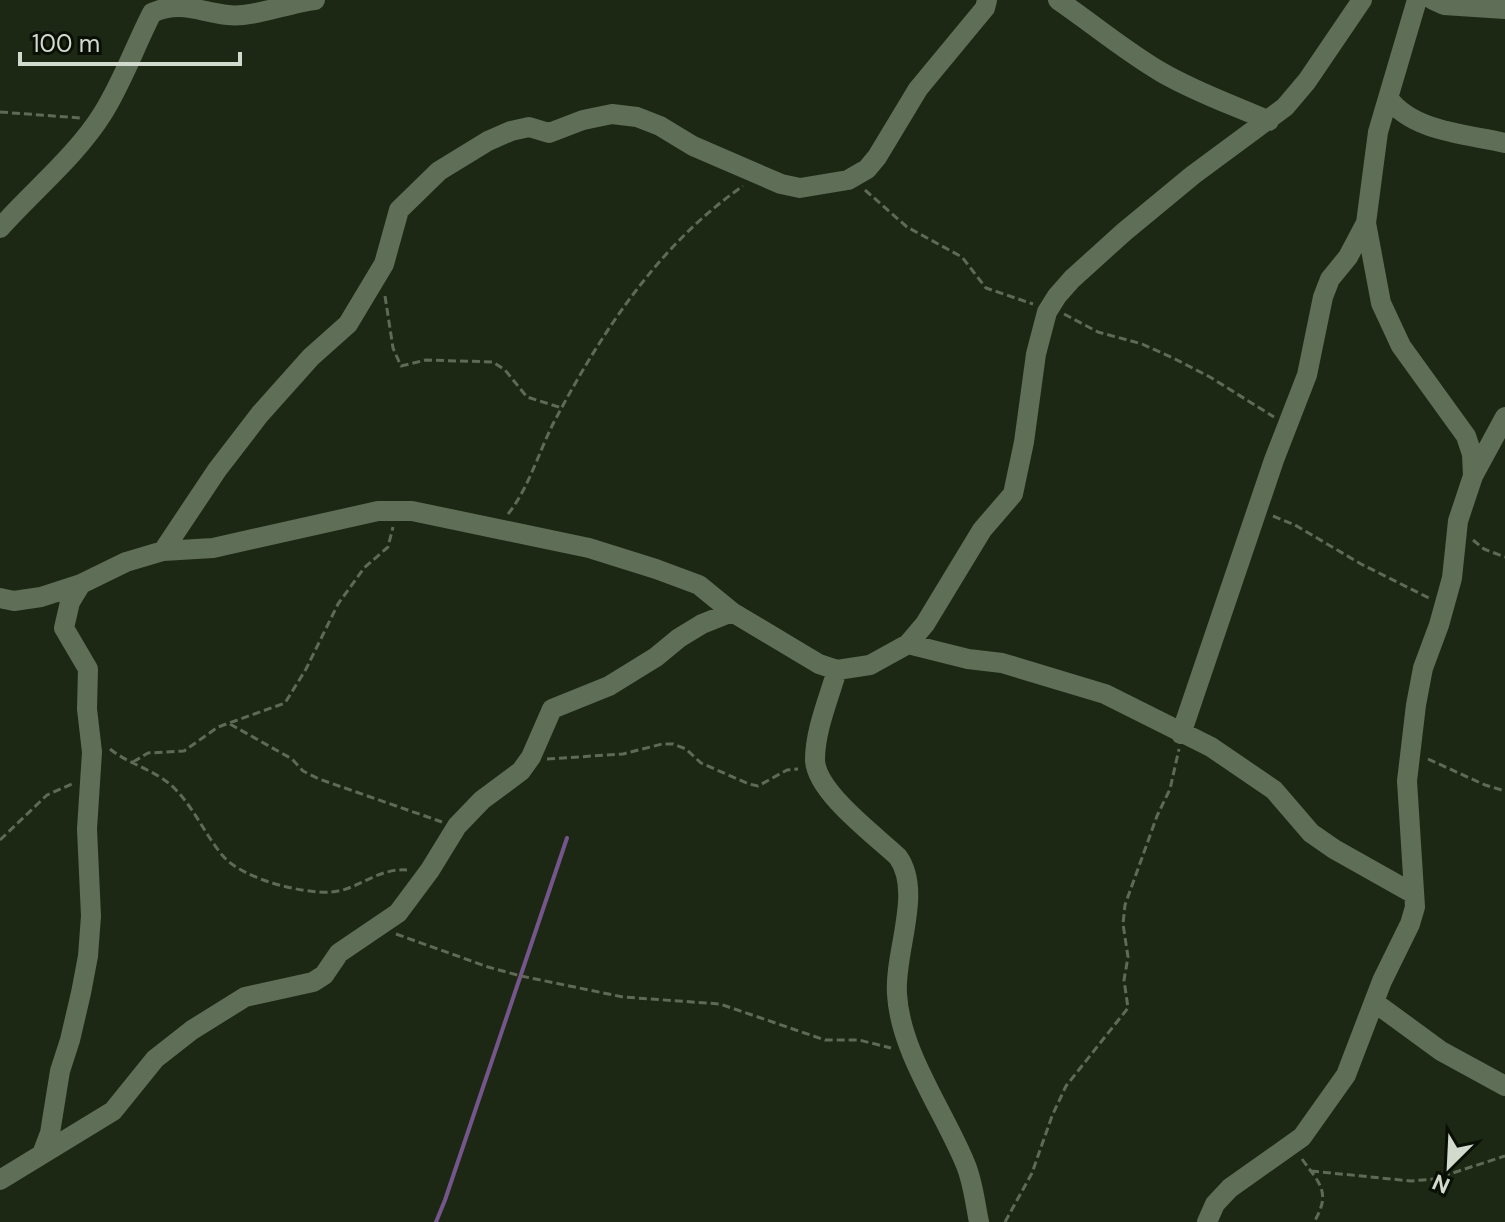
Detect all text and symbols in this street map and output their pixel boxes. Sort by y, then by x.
scale bar [20,16,240,66]
text: 100 m [32,28,100,59]
north arrow [1409,1126,1489,1206]
text: N [1428,1167,1454,1200]

